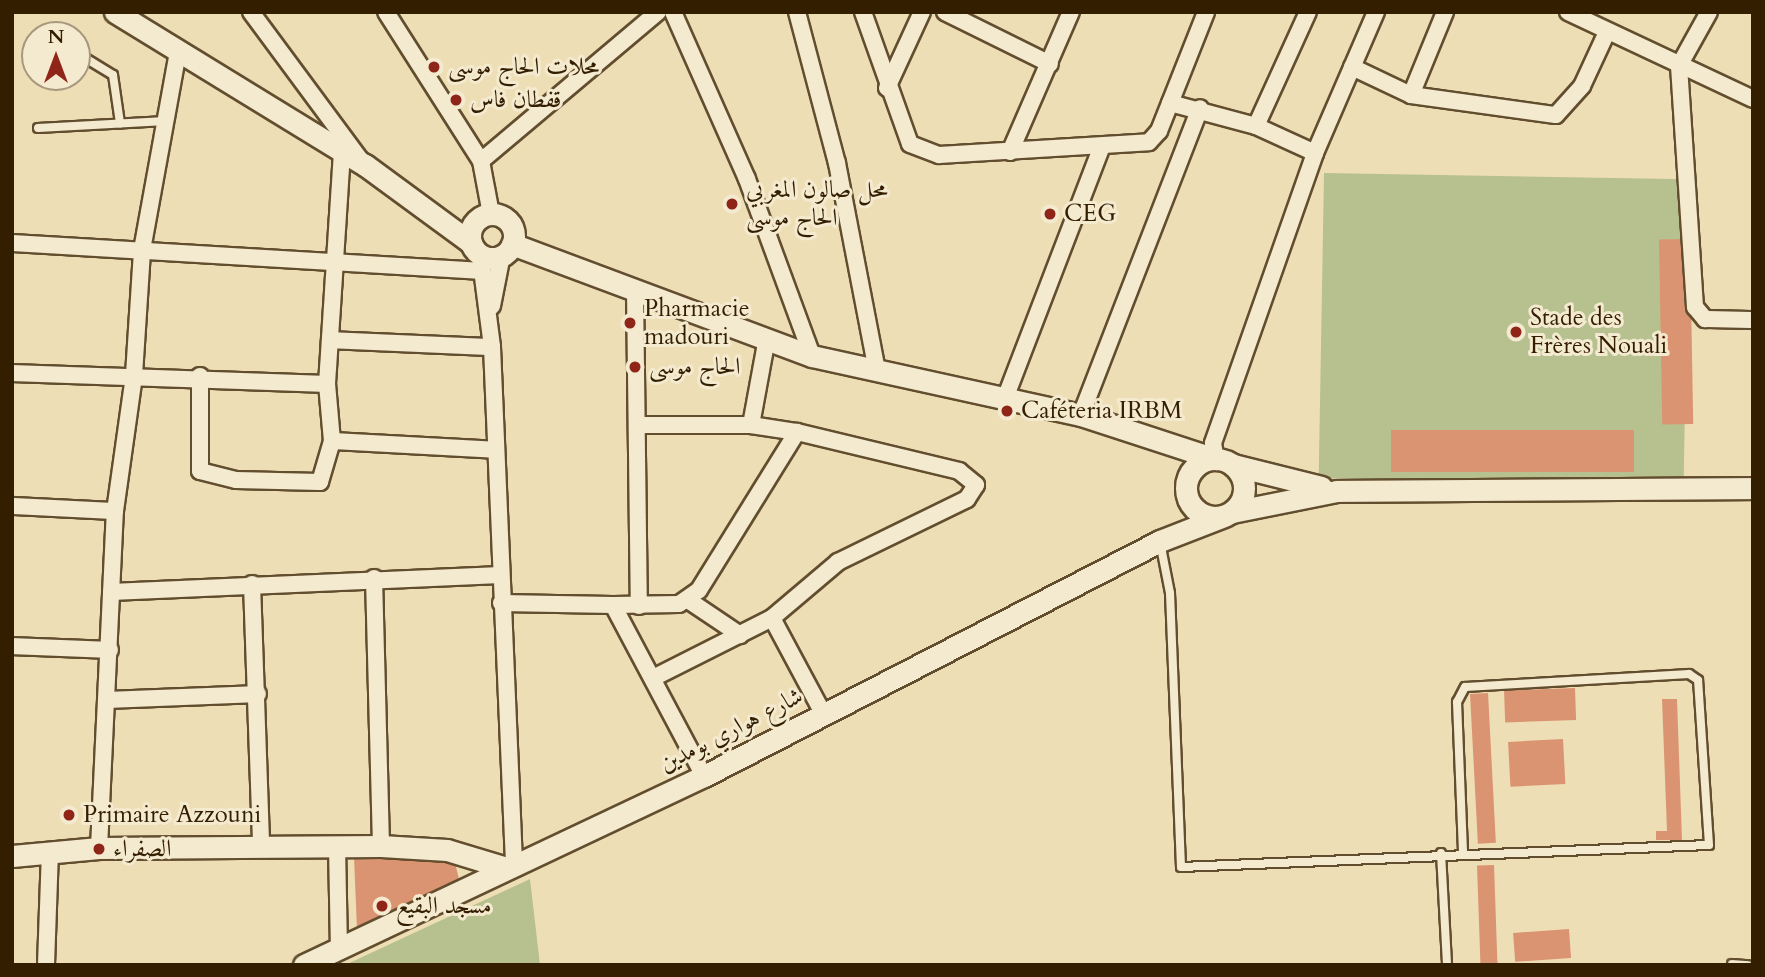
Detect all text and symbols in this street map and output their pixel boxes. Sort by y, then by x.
north arrow [21,21,91,91]
text: N [48,24,64,50]
place label: محلات الحاج موسى [448,53,599,81]
marker: محلات الحاج موسى [426,59,442,75]
place label: قفطان فاس [470,86,561,114]
marker: قفطان فاس [448,92,464,108]
place label: محل صالون المغربي الحاج موسى [746,176,888,232]
marker: محل صالون المغربي الحاج موسى [724,196,740,212]
place label: CEG [1064,200,1116,228]
marker: CEG [1042,206,1058,222]
place label: Pharmacie madouri [644,295,750,351]
place label: Stade des Frères Nouali [1530,304,1667,360]
marker: Pharmacie madouri [622,315,638,331]
marker: Stade des Frères Nouali [1508,324,1524,340]
place label: الحاج موسى [649,353,741,381]
marker: الحاج موسى [627,359,643,375]
place label: Caféteria IRBM [1021,397,1182,425]
marker: Caféteria IRBM [999,403,1015,419]
street label: شارع هواري بومدين [654,681,808,779]
place label: Primaire Azzouni [83,801,261,829]
marker: Primaire Azzouni [61,807,77,823]
place label: الصفراء [113,835,171,863]
marker: الصفراء [91,841,107,857]
place label: مسجد البقيع [396,892,492,920]
marker: مسجد البقيع [374,898,390,914]

